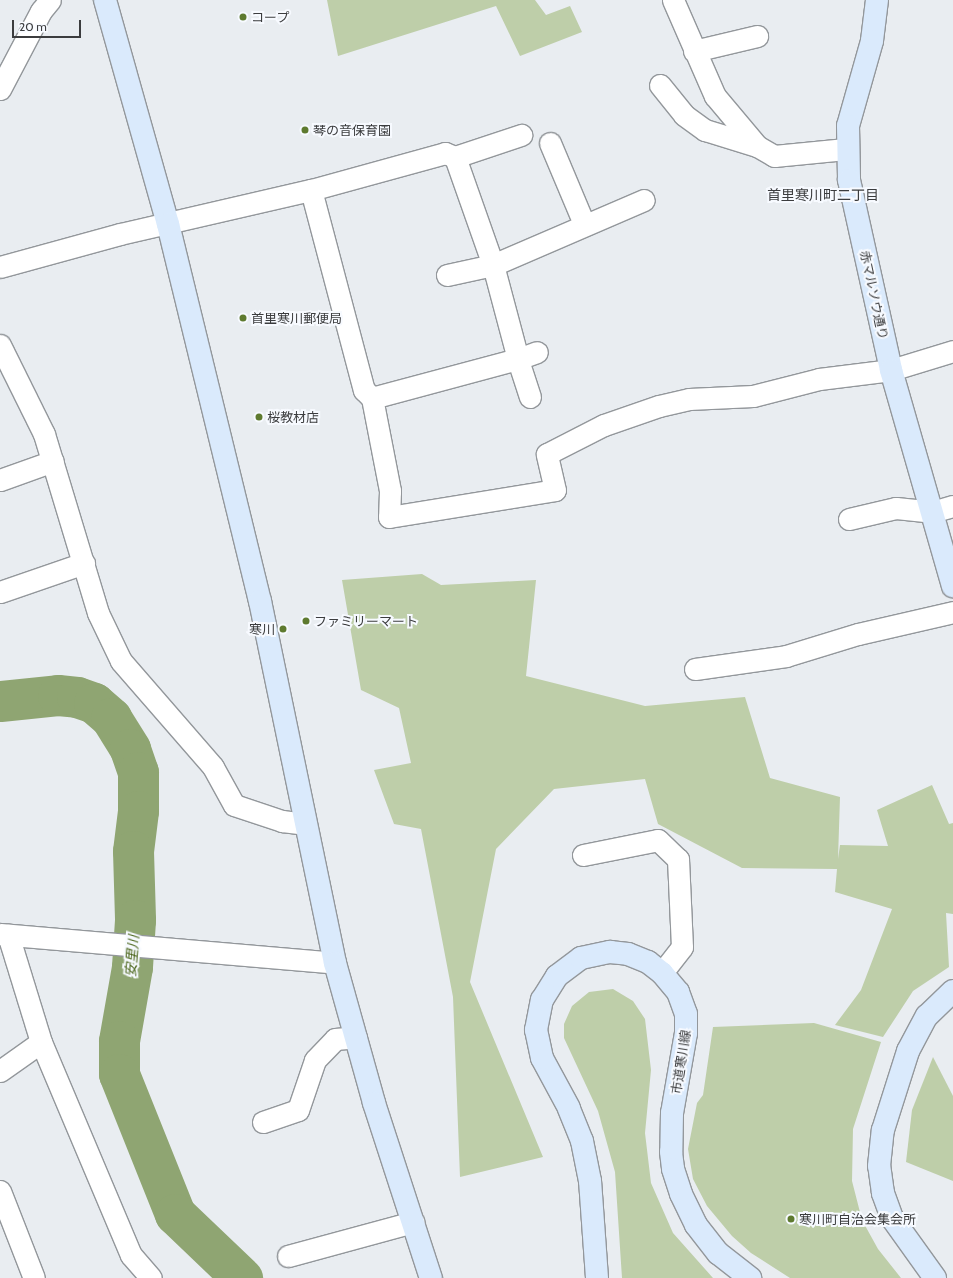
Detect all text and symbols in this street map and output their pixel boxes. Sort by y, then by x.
place label: コープ [251,9,290,25]
scale bar [14,12,83,38]
marker: コープ [238,12,248,22]
text: 20 m [19,19,47,34]
place label: 琴の音保育園 [313,122,391,138]
marker: 琴の音保育園 [300,125,310,135]
district label: 首里寒川町二丁目 [767,187,879,203]
street label: 赤マルソウ通り [857,249,891,341]
place label: 首里寒川郵便局 [251,310,342,326]
marker: 首里寒川郵便局 [238,313,248,323]
place label: 桜教材店 [267,409,319,425]
marker: 桜教材店 [254,412,264,422]
place label: ファミリーマート [314,613,418,629]
marker: ファミリーマート [301,616,311,626]
place label: 寒川 [249,621,275,637]
marker: 寒川 [278,624,288,634]
water label: 安里川 [122,934,142,978]
street label: 市道寒川線 [668,1029,694,1095]
place label: 寒川町自治会集会所 [799,1211,916,1227]
marker: 寒川町自治会集会所 [786,1214,796,1224]

